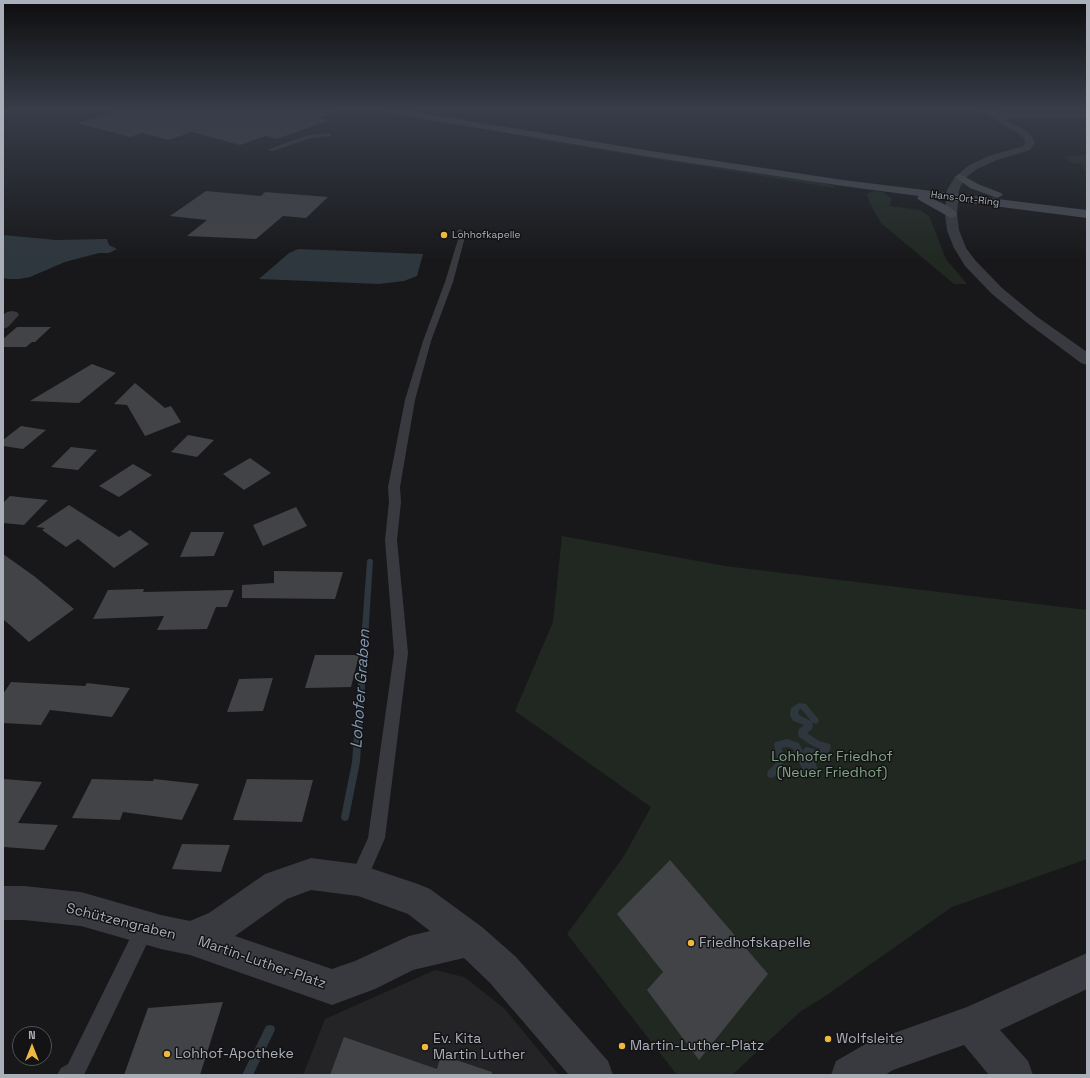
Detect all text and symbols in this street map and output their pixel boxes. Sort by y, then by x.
street label: Hans-Ort-Ring [930,189,1000,209]
place label: Lohhofkapelle [452,229,520,241]
marker: Lohhofkapelle [439,230,449,240]
water label: Lohofer Graben [347,629,375,749]
park label: Lohhofer Friedhof (Neuer Friedhof) [771,749,893,782]
street label: Schützengraben [64,900,178,944]
street label: Martin-Luther-Platz [196,933,328,993]
place label: Friedhofskapelle [699,935,811,951]
marker: Friedhofskapelle [686,938,696,948]
north arrow [12,1026,52,1066]
text: N [28,1028,36,1042]
place label: Ev. Kita Martin Luther [433,1031,525,1064]
place label: Wolfsleite [836,1031,903,1047]
marker: Wolfsleite [823,1034,833,1044]
place label: Martin-Luther-Platz [630,1038,764,1054]
marker: Martin-Luther-Platz [617,1041,627,1051]
marker: Ev. Kita Martin Luther [420,1042,430,1052]
place label: Lohhof-Apotheke [175,1046,294,1062]
marker: Lohhof-Apotheke [162,1049,172,1059]

